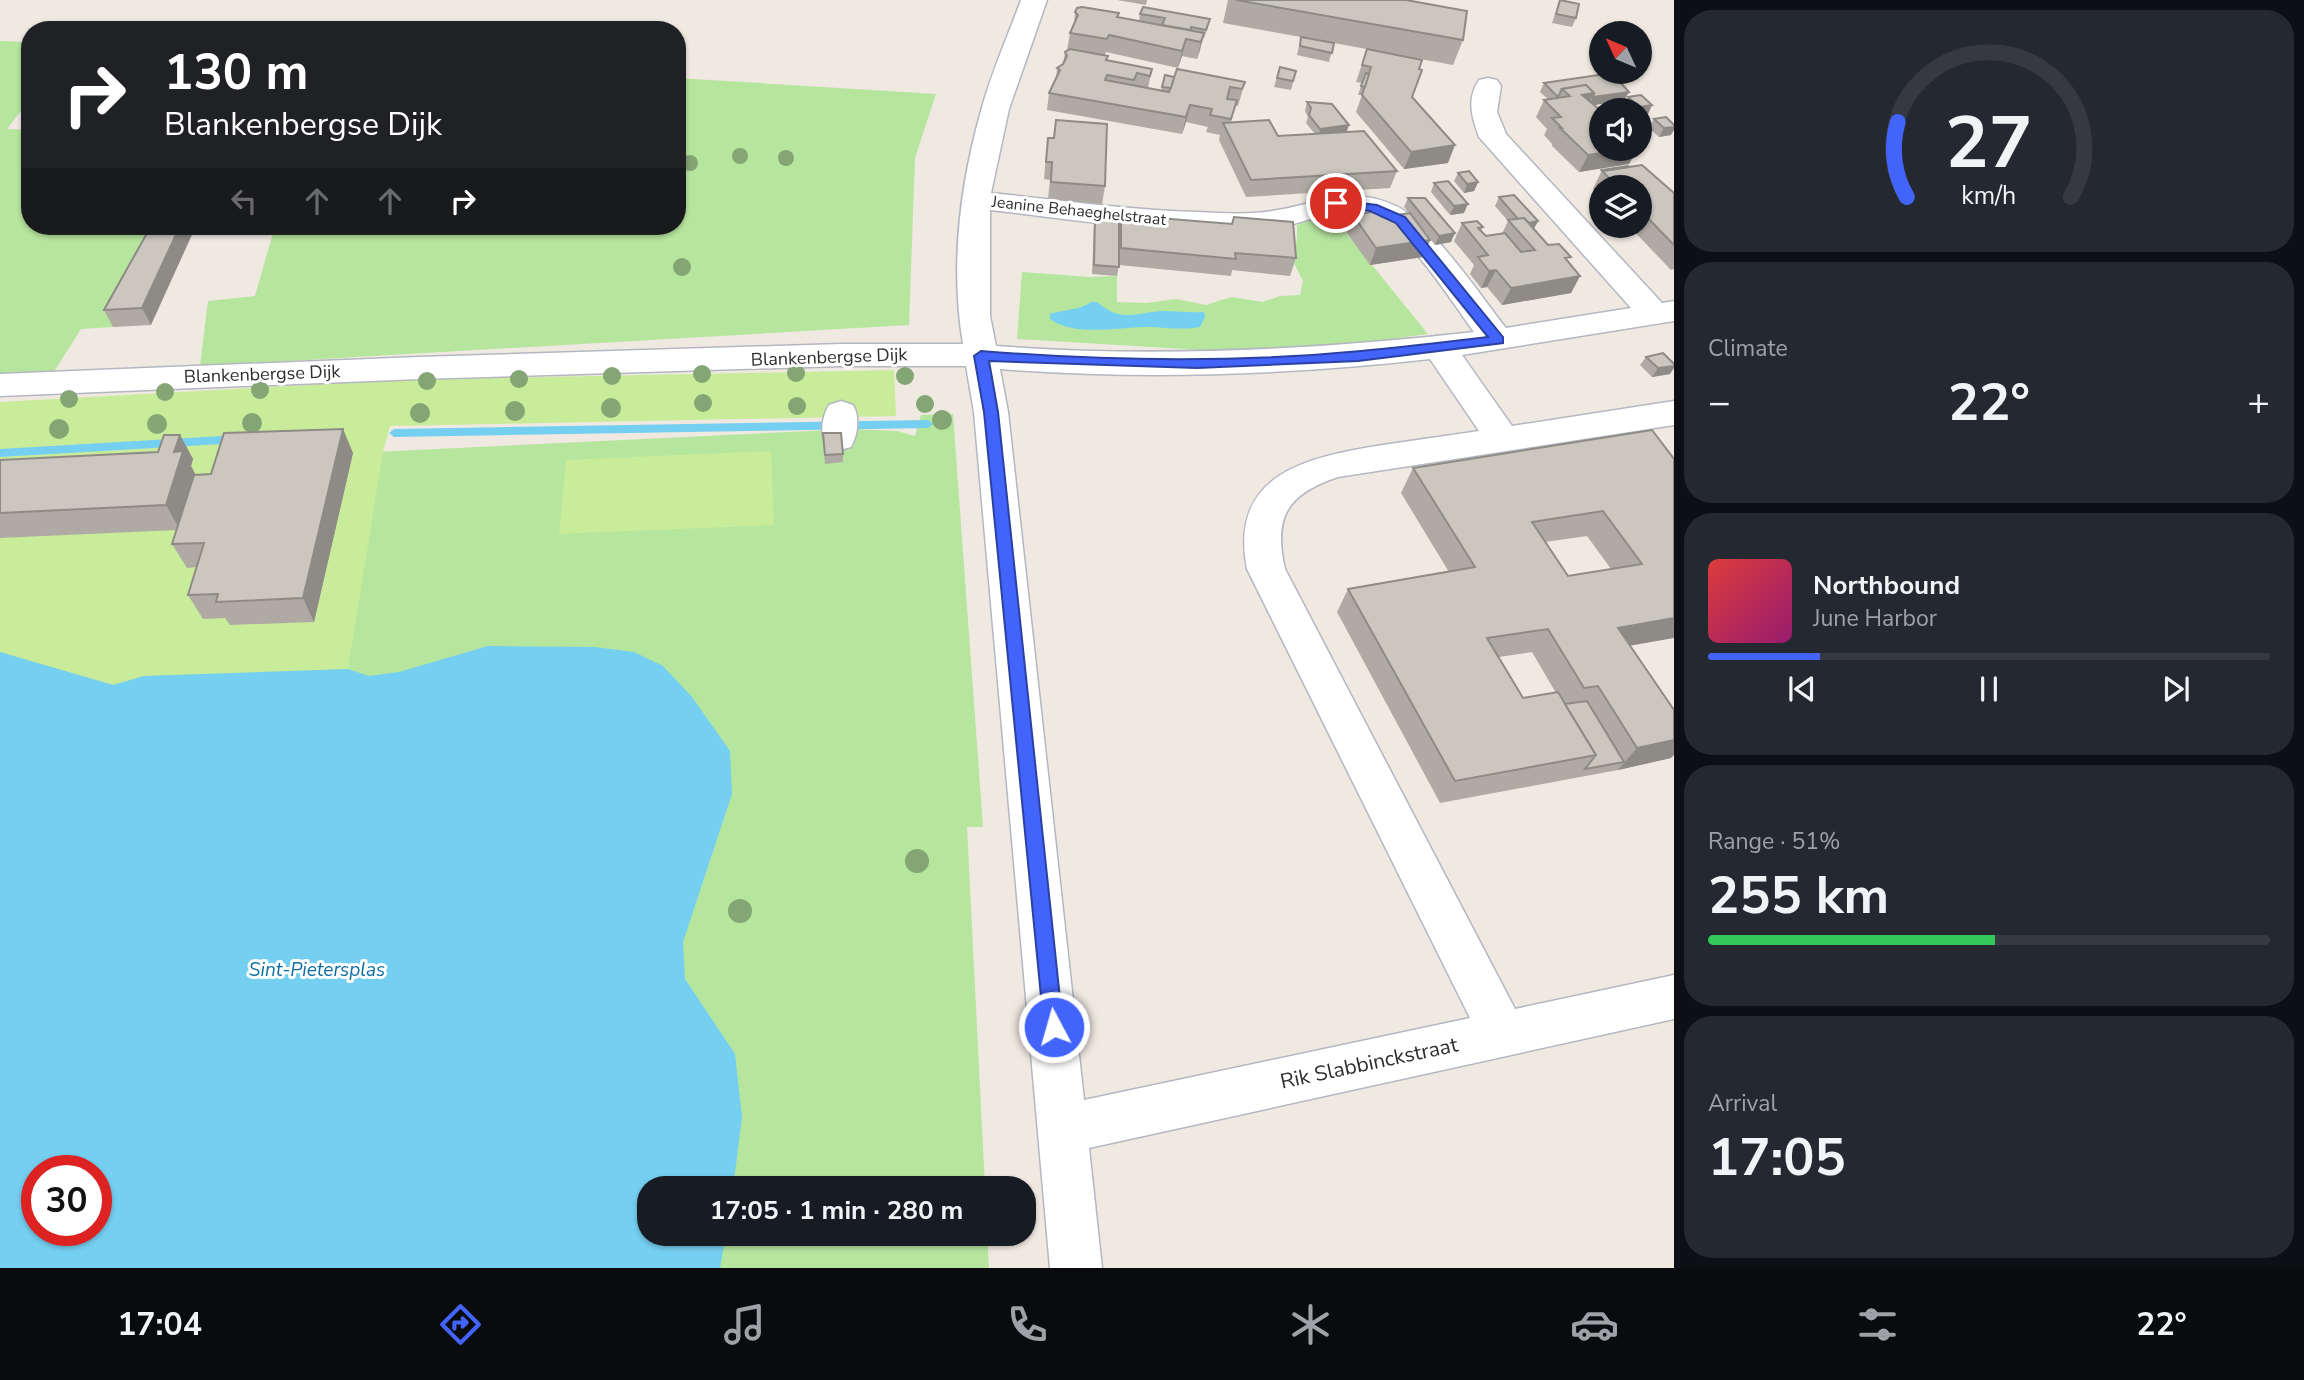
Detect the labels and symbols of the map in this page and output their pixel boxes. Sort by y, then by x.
north arrow [1589,21,1652,84]
pin [1306,173,1366,233]
street label: Jeanine Behaeghelstraat [990,191,1168,231]
street label: Blankenbergse Dijk [750,342,909,372]
street label: Blankenbergse Dijk [183,359,342,389]
water label: Sint-Pietersplas [249,957,385,983]
position arrow [1017,990,1091,1064]
street label: Rik Slabbinckstraat [1278,1030,1461,1095]
speed limit sign: 30 [21,1155,112,1246]

